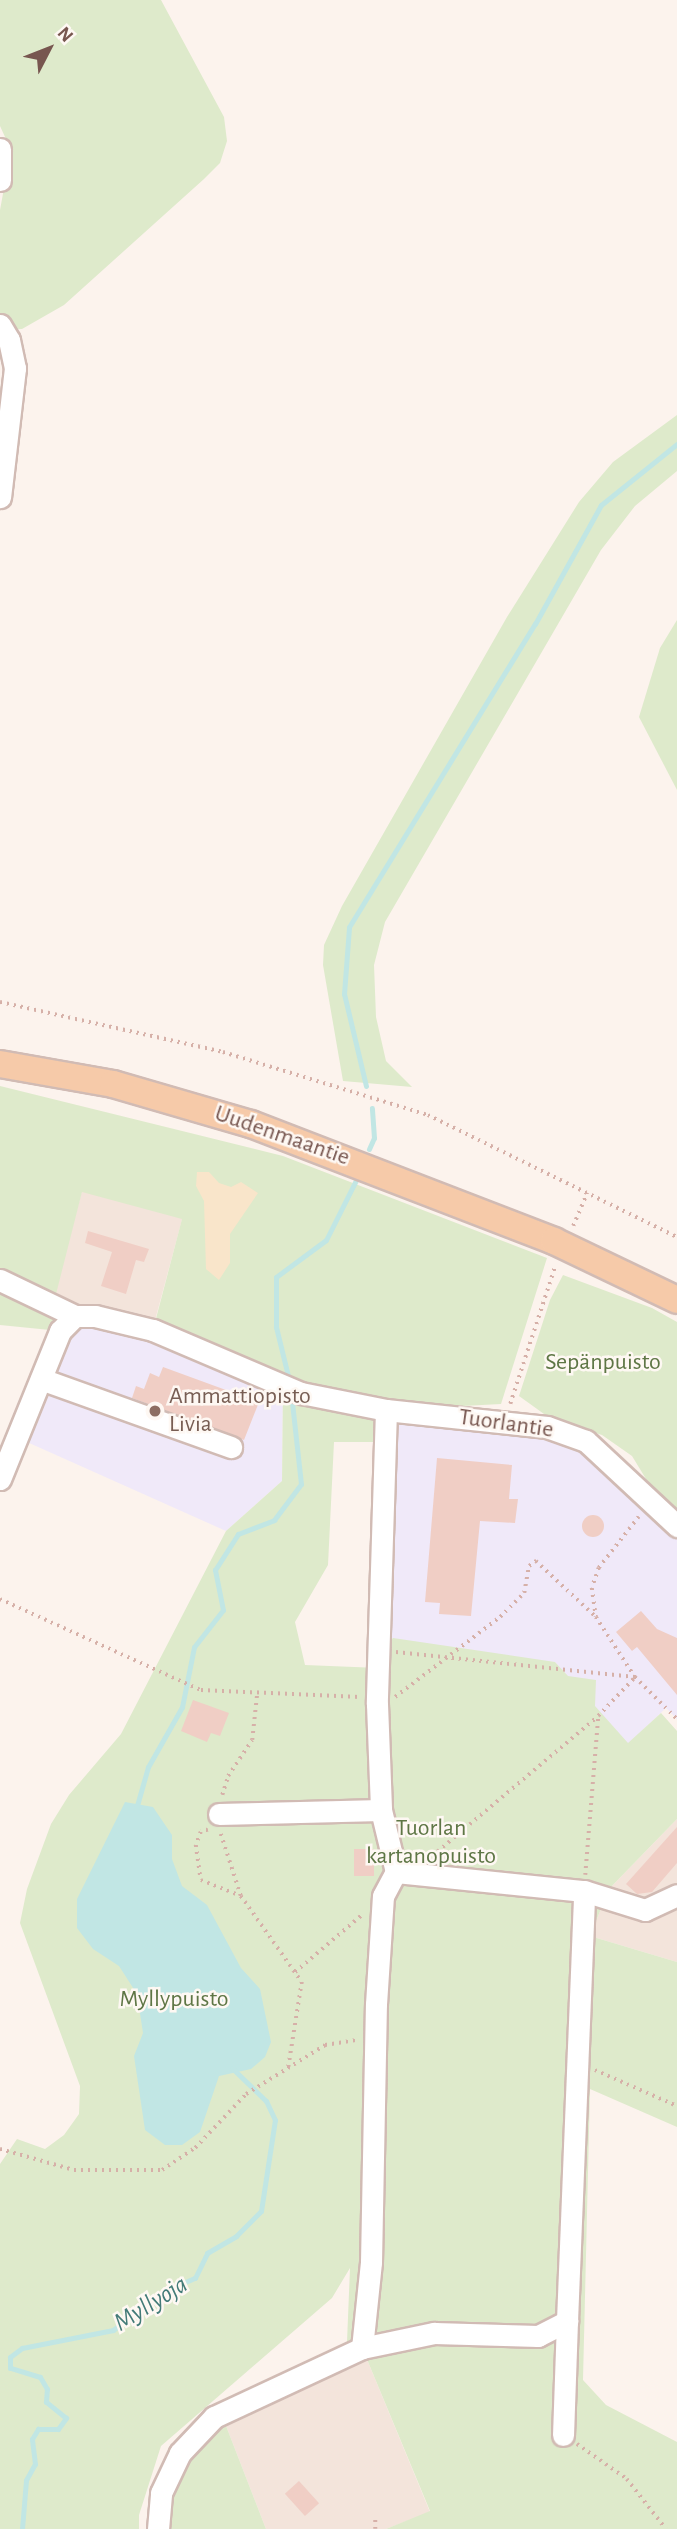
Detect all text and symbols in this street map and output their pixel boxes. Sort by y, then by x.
north arrow [14,14,84,84]
text: N [53,23,76,46]
street label: Uudenmaantie [211,1099,353,1173]
park label: Sepänpuisto [545,1349,661,1377]
place label: Ammattiopisto Livia [169,1383,311,1439]
marker: Ammattiopisto Livia [147,1403,163,1419]
street label: Tuorlantie [457,1403,555,1445]
park label: Tuorlan kartanopuisto [366,1815,496,1871]
park label: Myllypuisto [119,1986,229,2014]
water label: Myllyoja [108,2269,194,2339]

